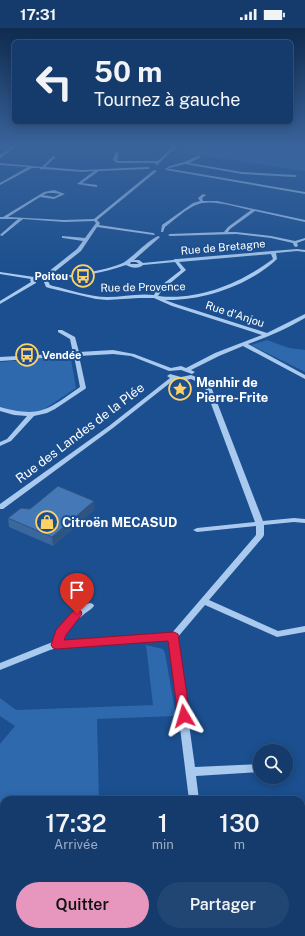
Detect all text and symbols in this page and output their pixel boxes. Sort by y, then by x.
text: 17:31 [20,6,56,23]
text: 50 m [94,55,162,88]
icon: left [28,56,80,108]
text: Tournez à gauche [94,89,241,110]
street label: Rue de Bretagne [180,237,266,257]
bus stop icon: Poitou [70,263,96,289]
place label: Poitou [35,270,68,282]
street label: Rue de Provence [100,280,186,294]
street label: Rue d'Anjou [204,299,266,329]
bus stop icon: Vendée [14,342,40,368]
place label: Vendée [42,349,81,361]
place label: Menhir de Pierre-Frite [196,375,268,405]
place icon: Menhir de Pierre-Frite [167,376,193,402]
street label: Rue des Landes de la Plée [13,380,147,486]
shop icon: Citroën MECASUD [34,509,60,535]
place label: Citroën MECASUD [62,515,177,530]
pin [60,573,94,614]
icon: arrive [66,579,88,601]
position arrow [163,695,205,737]
map controls [253,744,293,784]
button: search [253,744,293,784]
text: 17:32 [45,809,106,837]
text: 1 [158,809,168,837]
text: 130 [219,809,260,837]
text: Arrivée [54,837,98,852]
text: min [152,837,174,852]
text: m [234,837,245,852]
button: Quitter [16,882,149,928]
button: Partager [157,882,289,928]

